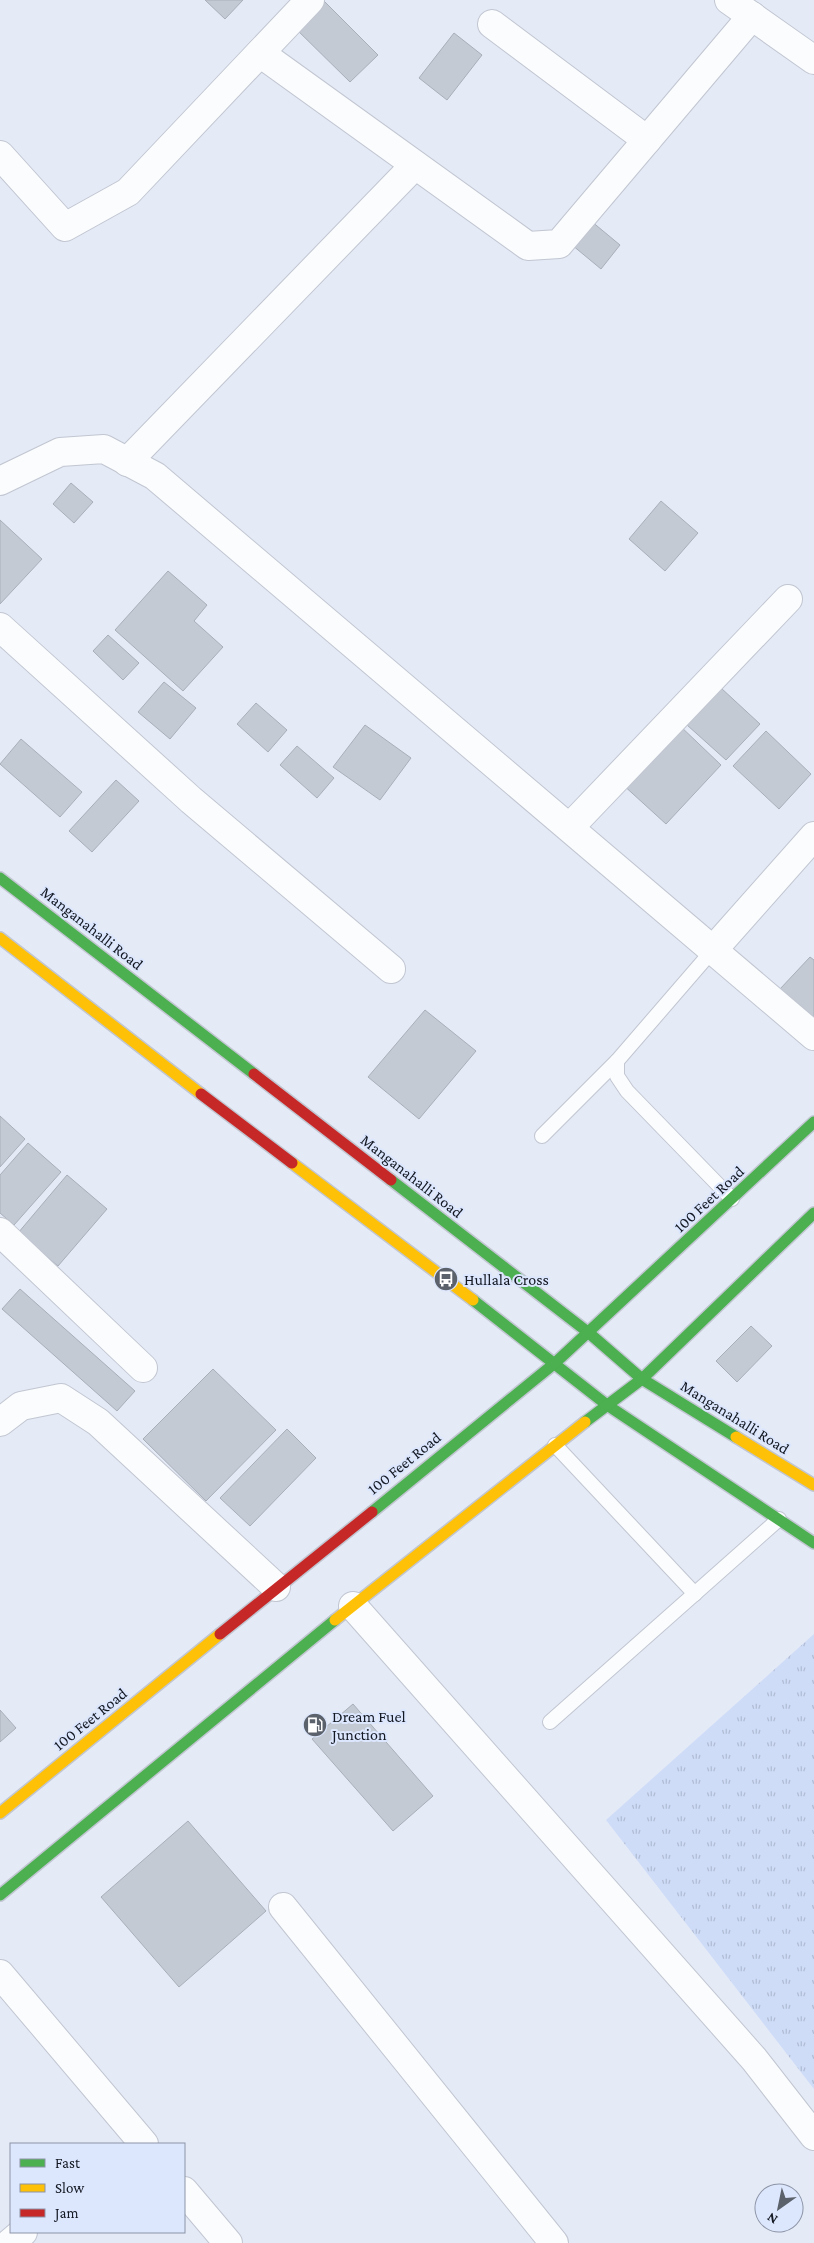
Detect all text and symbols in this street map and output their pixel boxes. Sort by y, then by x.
street label: Manganahalli Road [37,883,147,974]
street label: Manganahalli Road [357,1131,467,1222]
street label: 100 Feet Road [671,1162,748,1235]
bus stop icon: Hullala Cross [433,1266,459,1292]
place label: Hullala Cross [464,1271,549,1288]
street label: Manganahalli Road [677,1377,793,1458]
street label: 100 Feet Road [364,1428,444,1498]
street label: 100 Feet Road [50,1684,130,1754]
place label: Dream Fuel Junction [330,1708,406,1744]
fuel station icon: Dream Fuel Junction [302,1712,328,1738]
legend [10,2143,185,2233]
text: Fast [55,2155,81,2171]
text: Slow [55,2180,85,2196]
north arrow [754,2183,804,2233]
text: Jam [53,2205,78,2222]
text: N [763,2209,780,2228]

